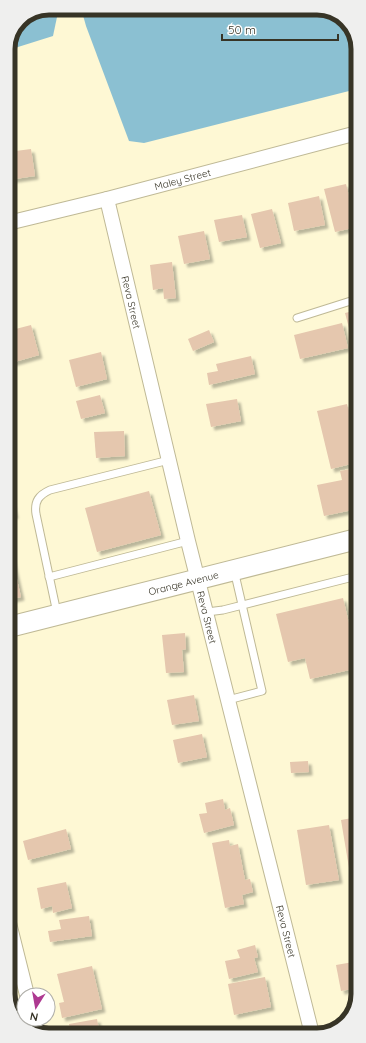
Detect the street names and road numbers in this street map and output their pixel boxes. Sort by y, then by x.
street label: Maley Street [153,166,213,193]
street label: Reva Street [118,275,144,330]
street label: Orange Avenue [147,568,220,598]
street label: Reva Street [194,590,220,646]
street label: Reva Street [273,904,299,960]

